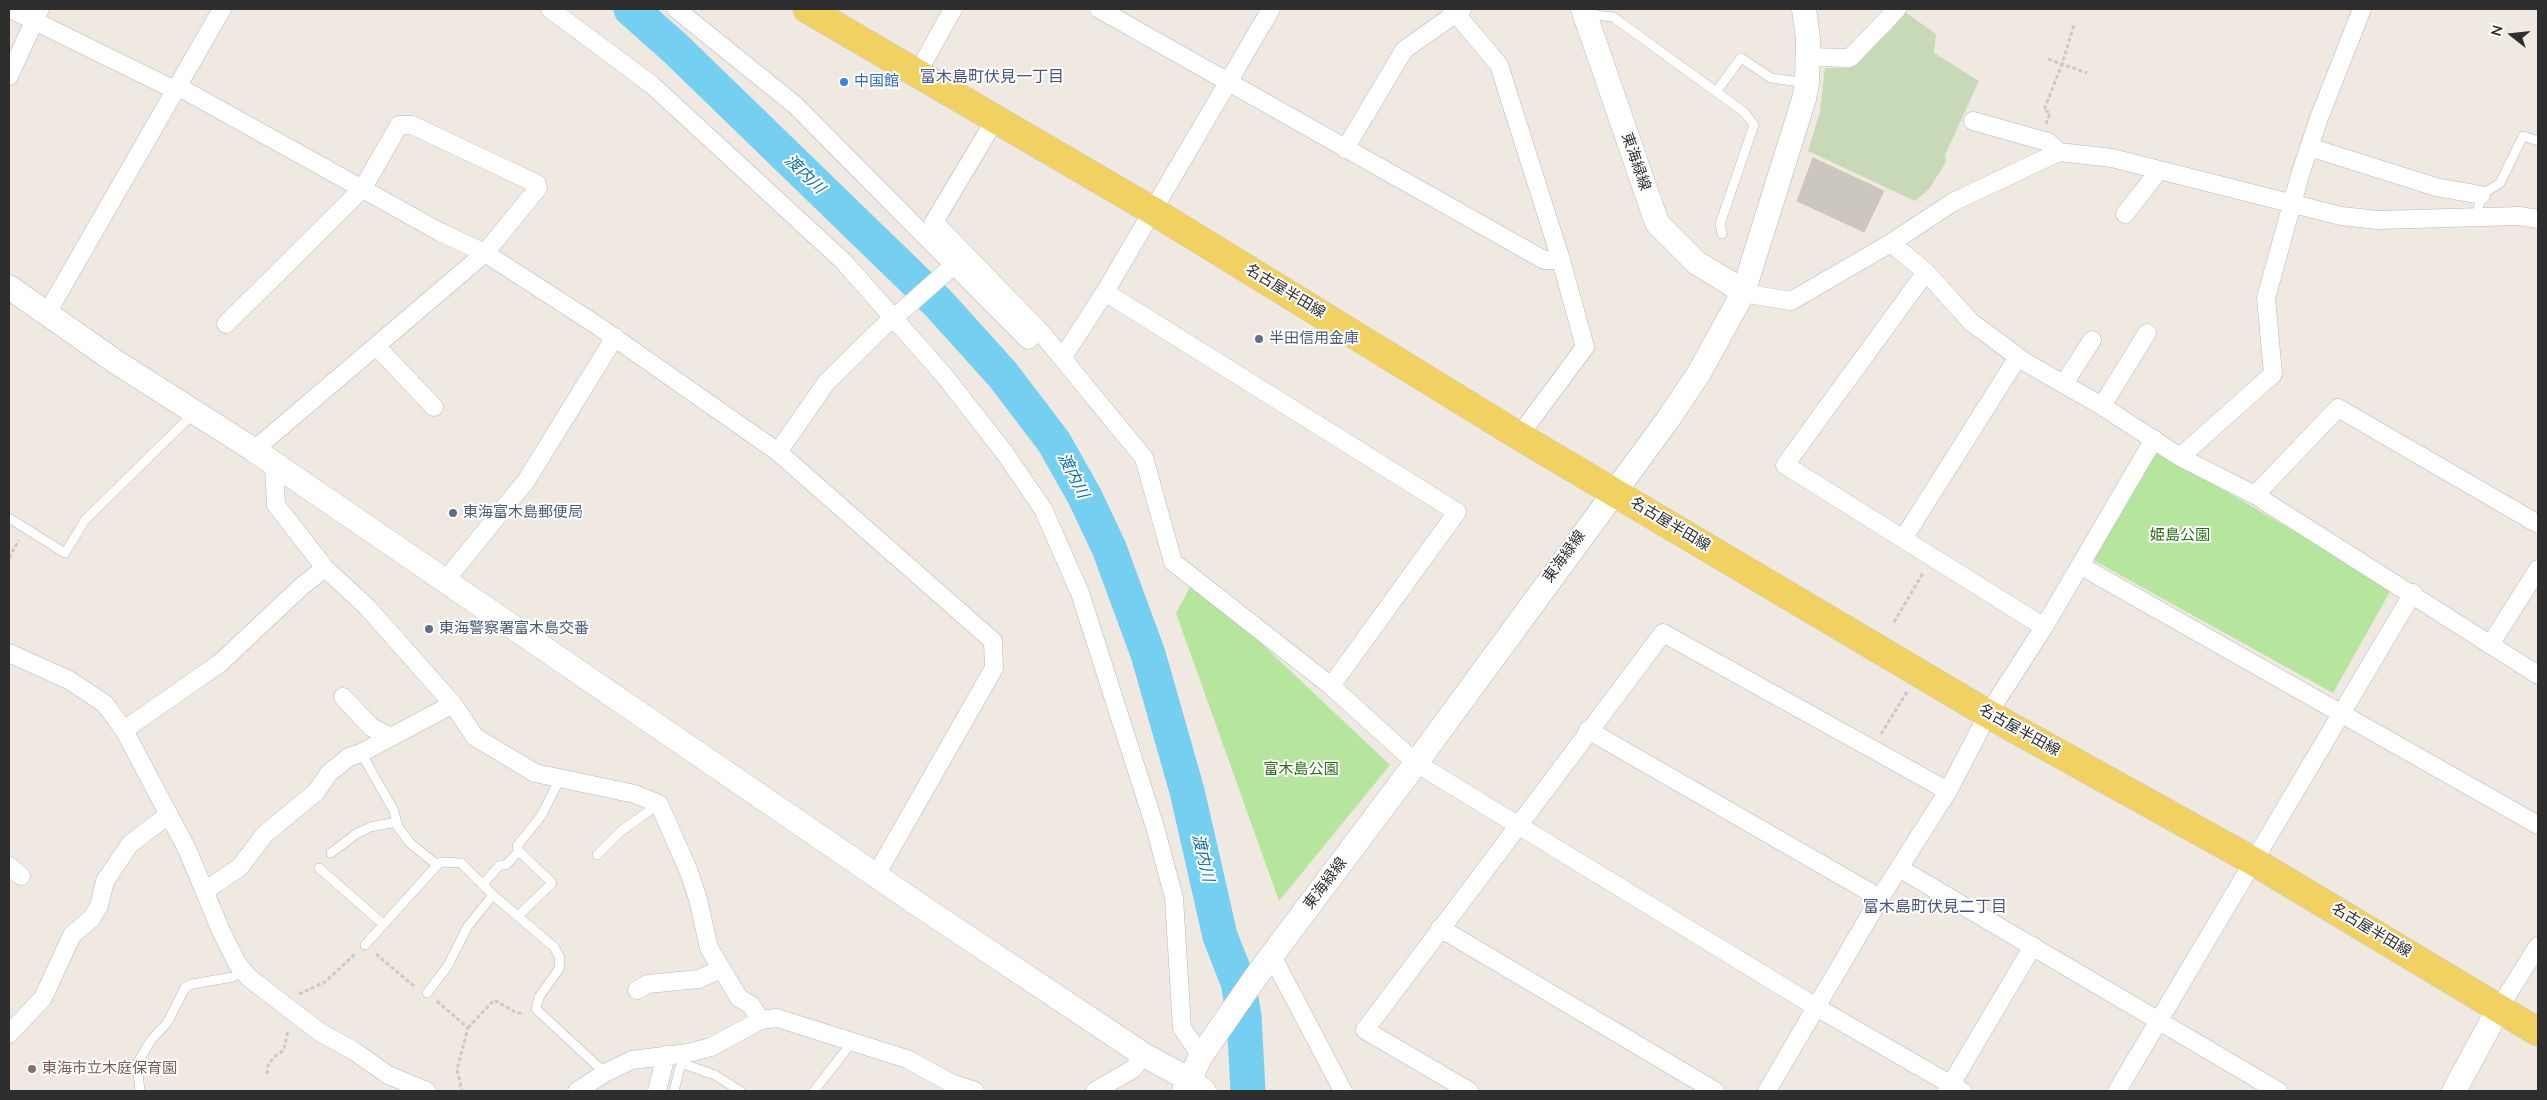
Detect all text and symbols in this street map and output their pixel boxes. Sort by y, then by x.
north arrow [2487,10,2537,60]
text: N [2487,23,2508,38]
district label: 富木島町伏見一丁目 [920,68,1064,88]
place label: 中国館 [854,73,899,91]
marker: 中国館 [838,76,850,88]
street label: 東海緑線 [1617,131,1653,193]
water label: 渡内川 [780,151,828,199]
street label: 名古屋半田線 [1242,261,1328,323]
place label: 半田信用金庫 [1269,330,1359,348]
marker: 半田信用金庫 [1253,333,1265,345]
water label: 渡内川 [1053,450,1091,502]
street label: 名古屋半田線 [1627,494,1713,556]
place label: 東海富木島郵便局 [463,504,583,522]
marker: 東海富木島郵便局 [447,507,459,519]
street label: 東海緑線 [1540,527,1590,587]
park label: 姫島公園 [2150,527,2210,545]
place label: 東海警察署富木島交番 [439,620,589,638]
marker: 東海警察署富木島交番 [423,623,435,635]
street label: 名古屋半田線 [1975,701,2063,761]
park label: 富木島公園 [1264,761,1338,779]
water label: 渡内川 [1187,832,1217,884]
street label: 東海緑線 [1301,855,1351,913]
district label: 富木島町伏見二丁目 [1863,898,2007,918]
street label: 名古屋半田線 [2328,900,2414,962]
place label: 東海市立木庭保育園 [42,1060,177,1078]
marker: 東海市立木庭保育園 [26,1063,38,1075]

